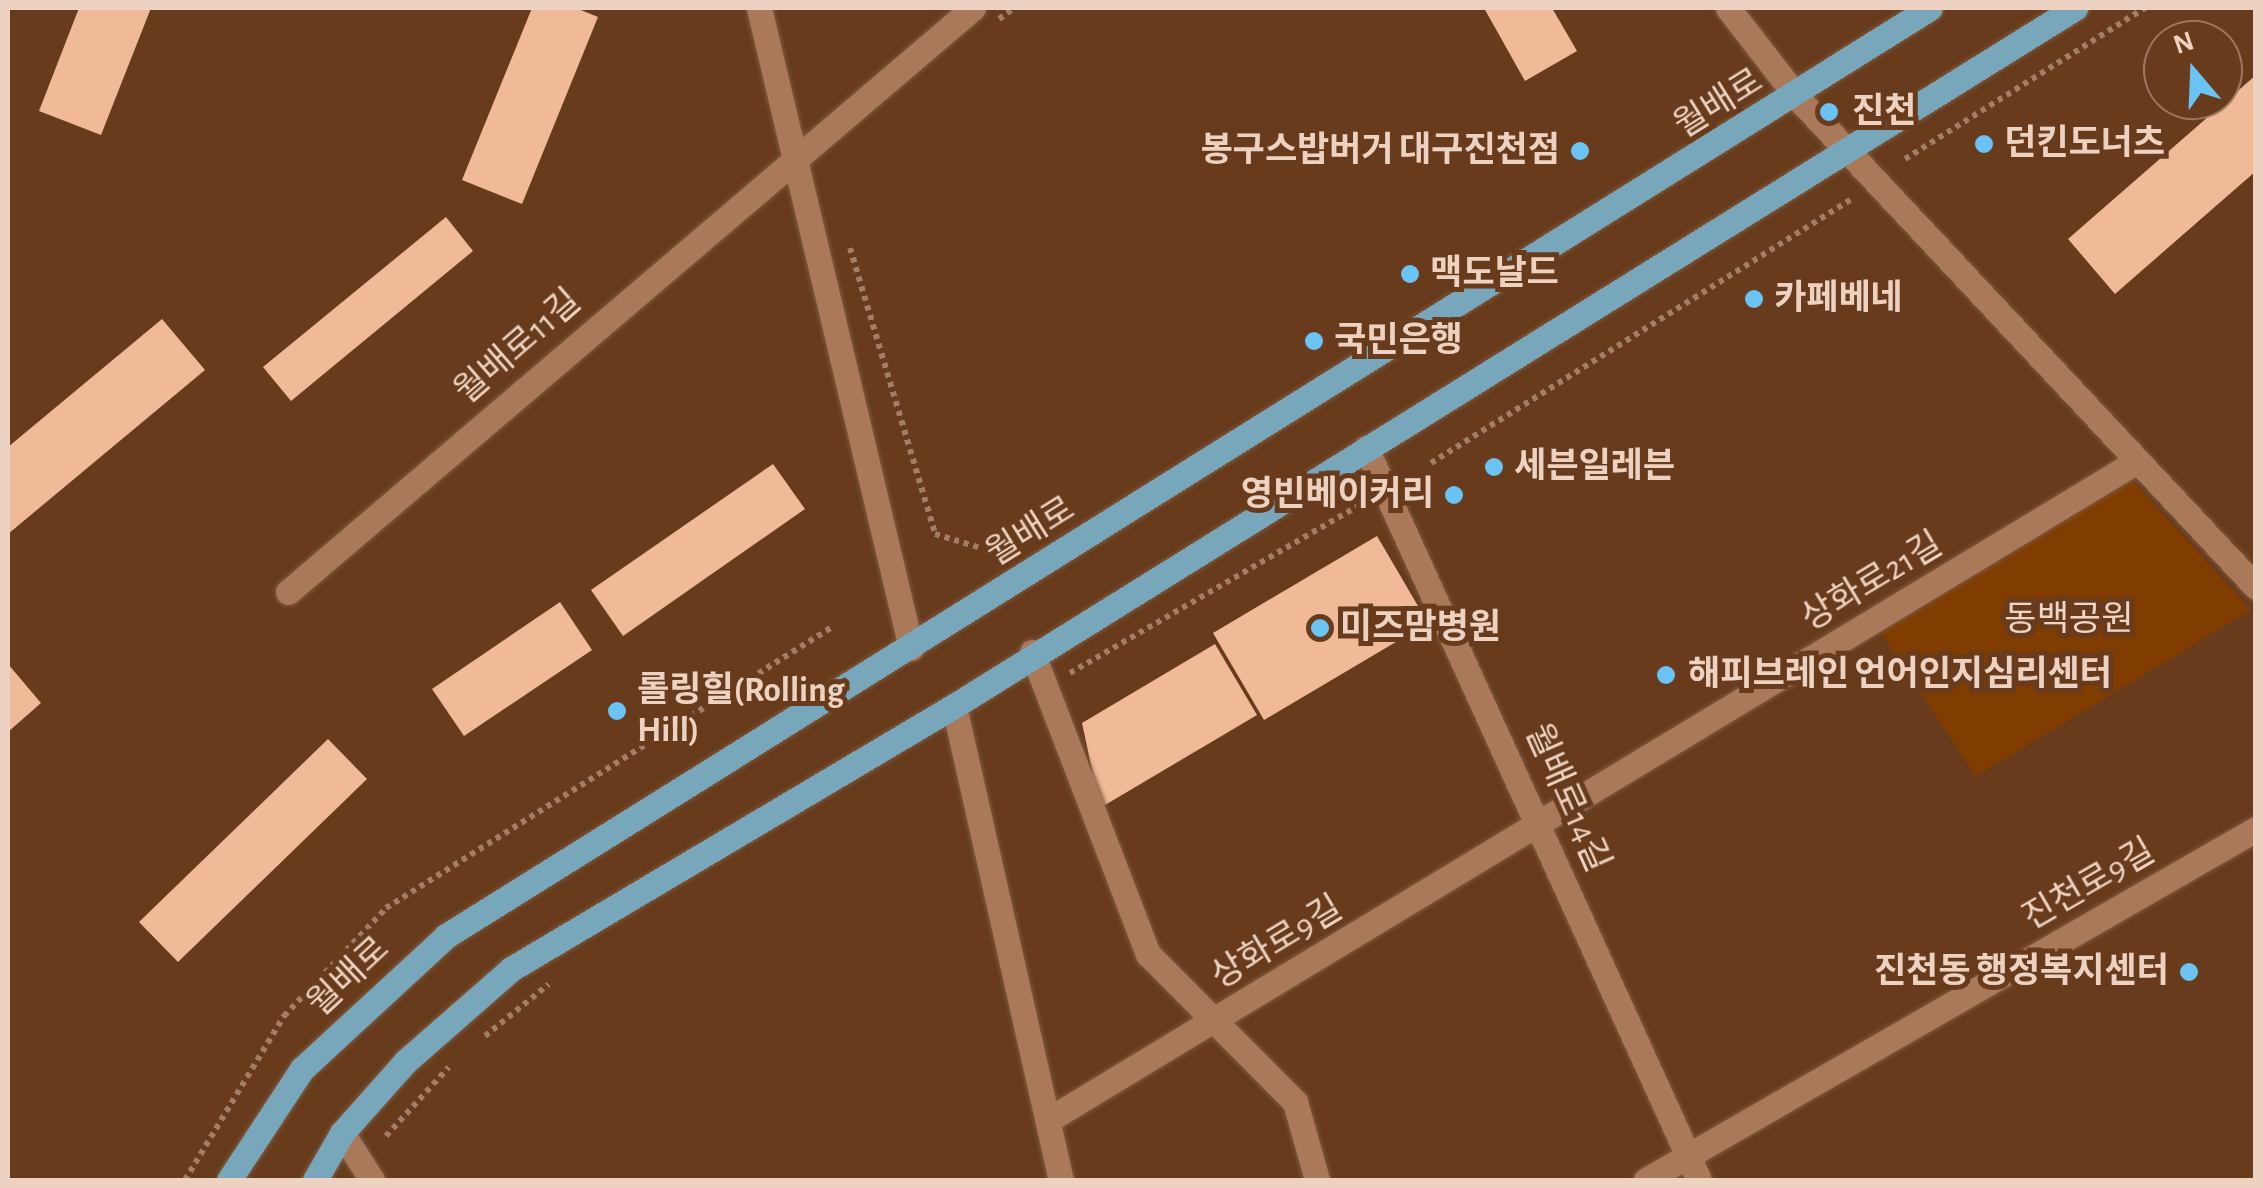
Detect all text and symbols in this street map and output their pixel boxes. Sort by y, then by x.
north arrow [2143,20,2243,120]
text: N [2170,27,2198,60]
street label: 월배로 [1667,61,1771,147]
place label: 진천 [1852,91,1916,133]
marker: 진천 [1816,99,1842,125]
place label: 던킨도너츠 [2004,123,2165,165]
place label: 봉구스밥버거 대구진천점 [1201,130,1560,172]
marker: 던킨도너츠 [1973,133,1995,155]
marker: 봉구스밥버거 대구진천점 [1569,140,1591,162]
place label: 맥도날드 [1430,253,1559,295]
marker: 맥도날드 [1399,263,1421,285]
place label: 카페베네 [1774,278,1903,320]
street label: 월배로11길 [447,281,589,413]
marker: 카페베네 [1743,288,1765,310]
place label: 국민은행 [1334,320,1463,362]
marker: 국민은행 [1303,330,1325,352]
place label: 세븐일레븐 [1514,446,1675,488]
marker: 세븐일레븐 [1483,456,1505,478]
place label: 영빈베이커리 [1241,474,1434,516]
marker: 영빈베이커리 [1443,484,1465,506]
street label: 월배로 [979,489,1083,575]
street label: 상화로21길 [1794,524,1950,640]
park label: 동백공원 [2005,599,2133,641]
place label: 미즈맘병원 [1340,607,1501,649]
marker: 미즈맘병원 [1309,617,1331,639]
place label: 해피브레인 언어인지심리센터 [1688,654,2112,696]
marker: 해피브레인 언어인지심리센터 [1653,662,1679,688]
place label: 롤링힐(Rolling Hill) [637,670,844,752]
marker: 롤링힐(Rolling Hill) [606,700,628,722]
street label: 월배로14길 [1516,717,1618,879]
street label: 진천로9길 [2016,831,2162,939]
street label: 상화로9길 [1204,888,1350,998]
street label: 월배로 [299,929,399,1025]
place label: 진천동 행정복지센터 [1874,951,2169,993]
marker: 진천동 행정복지센터 [2178,961,2200,983]

